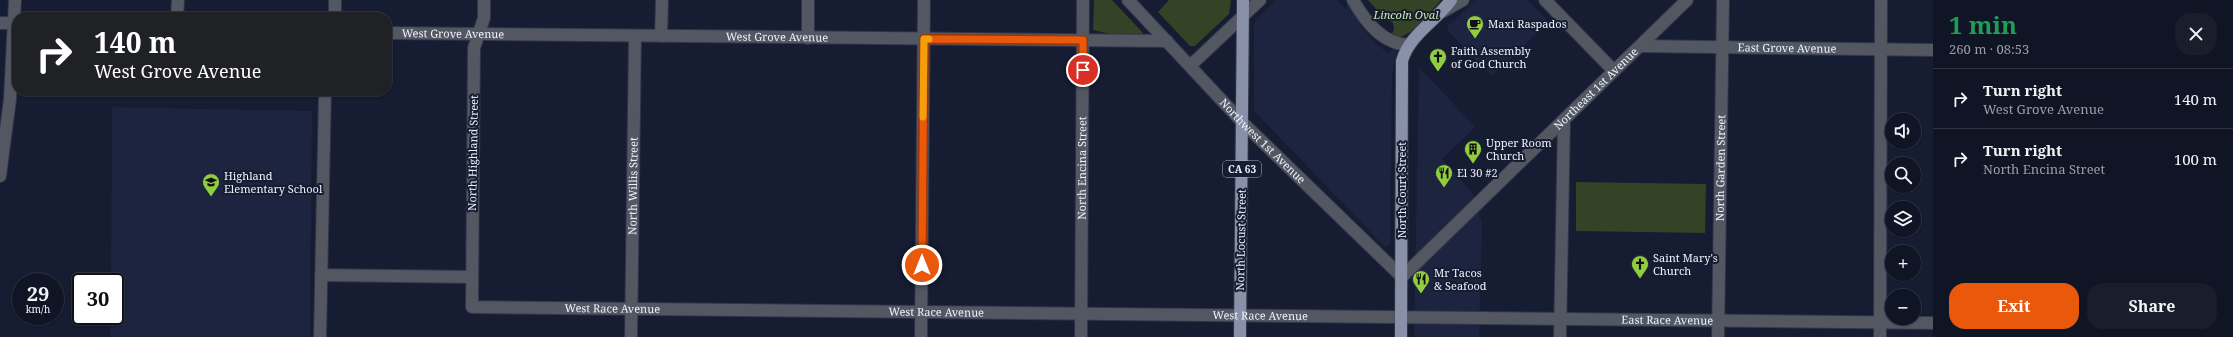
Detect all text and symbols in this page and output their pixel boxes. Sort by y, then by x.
park label: Lincoln Oval [1372,7,1439,22]
text: 1 min [1949,8,2017,41]
button: close [2175,13,2217,55]
cafe icon: Maxi Raspados [1465,14,1485,39]
place label: Maxi Raspados [1488,16,1567,31]
text: 140 m [94,23,176,61]
street label: West Grove Avenue [402,25,504,41]
icon: right [28,28,80,80]
street label: West Grove Avenue [726,28,828,45]
street label: East Grove Avenue [1738,39,1837,56]
text: 260 m · 08:53 [1949,40,2029,58]
place label: Faith Assembly of God Church [1451,43,1532,71]
street label: Northeast 1st Avenue [1550,44,1641,133]
church icon: Faith Assembly of God Church [1428,47,1448,72]
pin [1066,53,1100,87]
text: West Grove Avenue [94,59,261,83]
icon: arrive [1072,59,1094,81]
text: Turn right [1983,80,2062,100]
icon: right [1949,88,1971,110]
text: 140 m [2174,89,2217,109]
street label: North Highland Street [464,95,481,211]
street label: Northwest 1st Avenue [1217,95,1309,187]
text: West Grove Avenue [1983,100,2104,118]
map controls [1885,113,1921,325]
button: sound [1885,113,1921,149]
street label: North Garden Street [1712,115,1728,221]
street label: North Encina Street [1074,116,1089,220]
place label: Upper Room Church [1486,135,1552,163]
street label: North Willis Street [624,137,641,235]
building icon: Upper Room Church [1463,139,1483,164]
text: Turn right [1983,140,2062,160]
street label: North Court Street [1394,142,1409,238]
icon: right [1949,148,1971,170]
text: 100 m [2174,149,2217,169]
button: search [1885,157,1921,193]
text: North Encina Street [1983,160,2105,178]
road number: CA 63 [1223,161,1261,177]
restaurant icon: El 30 #2 [1434,163,1454,188]
place label: El 30 #2 [1457,165,1498,180]
place label: Highland Elementary School [224,168,323,196]
school or university icon: Highland Elementary School [201,172,221,197]
street label: North Locust Street [1232,189,1249,291]
button: layers [1885,201,1921,237]
position arrow [901,244,943,286]
button: + [1885,245,1921,281]
place label: Saint Mary's Church [1653,250,1718,278]
church icon: Saint Mary's Church [1630,254,1650,279]
place label: Mr Tacos & Seafood [1434,265,1487,293]
restaurant icon: Mr Tacos & Seafood [1411,269,1431,294]
speed limit sign: 30 [72,273,124,325]
text: 29 [27,280,49,307]
button: Exit [1949,283,2079,329]
button: Share [2087,283,2217,329]
button: − [1885,289,1921,325]
street label: West Race Avenue [565,300,660,316]
text: km/h [26,302,50,316]
street label: West Race Avenue [889,304,984,320]
street label: West Race Avenue [1213,307,1308,323]
street label: East Race Avenue [1621,312,1713,328]

